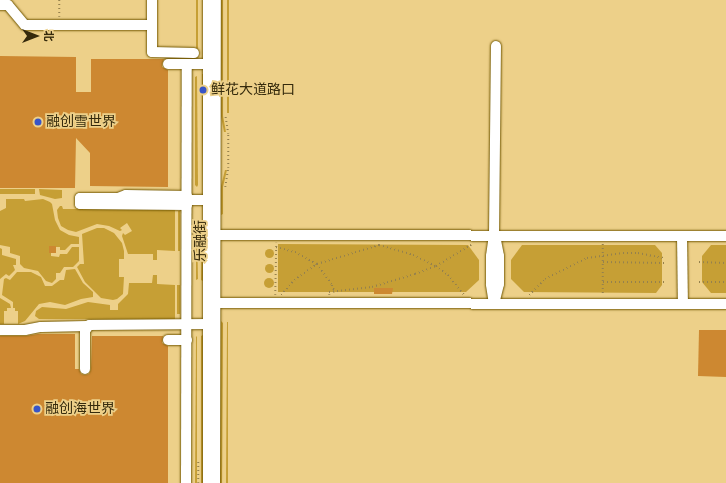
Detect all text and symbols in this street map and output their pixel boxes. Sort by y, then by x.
north arrow [16,16,56,56]
text: 北 [42,31,55,42]
place label: 鲜花大道路口 [211,82,295,98]
marker: 鲜花大道路口 [198,85,208,95]
place label: 融创雪世界 [46,114,116,130]
marker: 融创雪世界 [33,117,43,127]
street label: 乐融街 [193,220,209,262]
place label: 融创海世界 [45,401,115,417]
marker: 融创海世界 [32,404,42,414]

